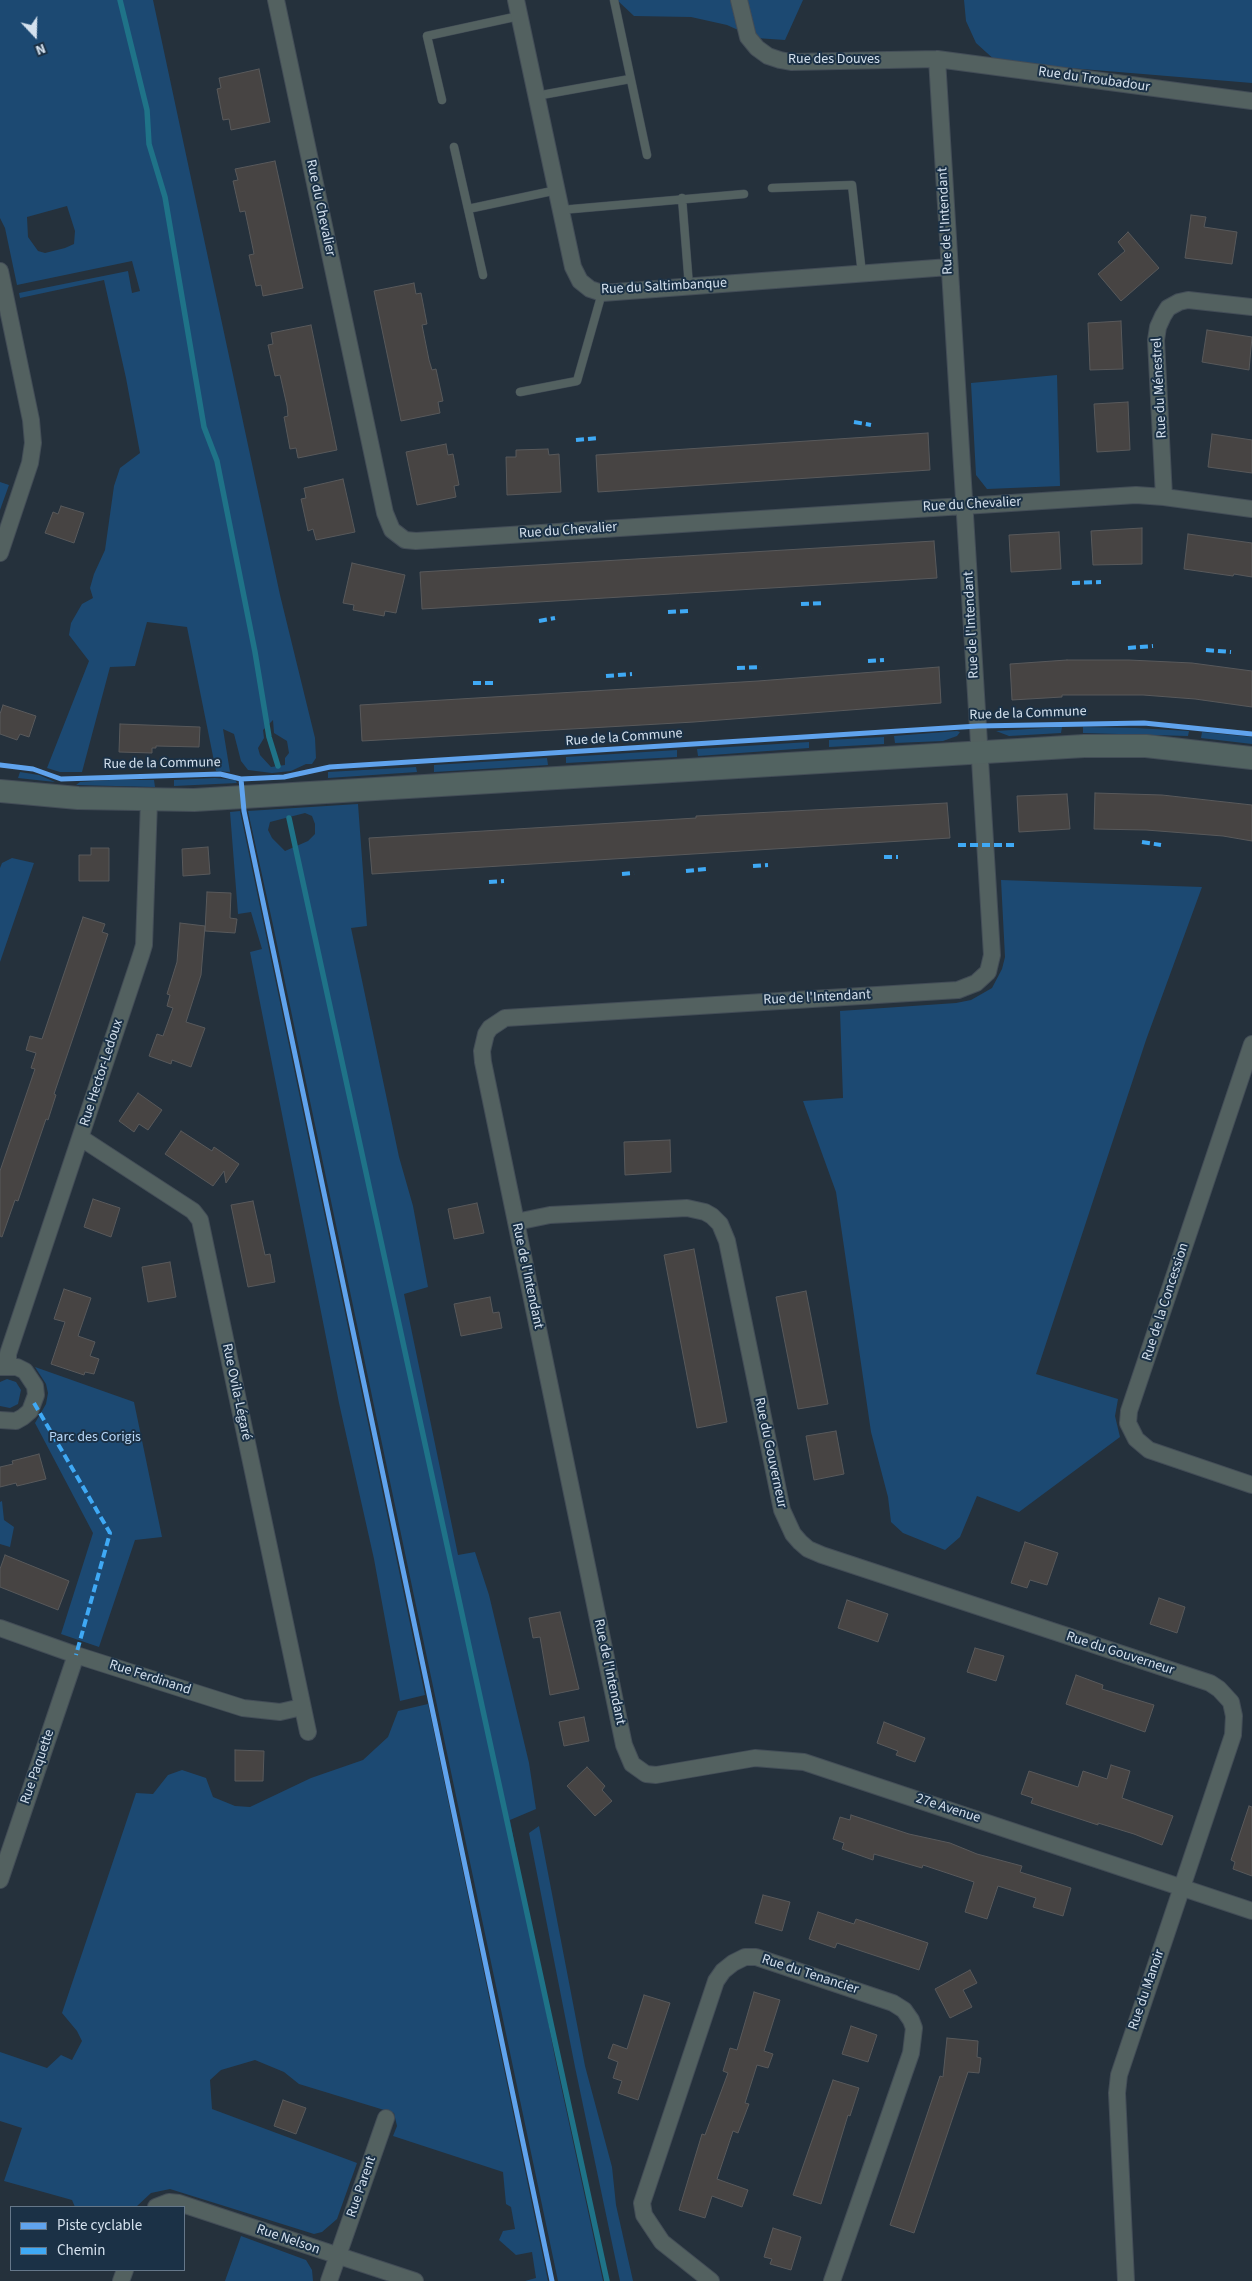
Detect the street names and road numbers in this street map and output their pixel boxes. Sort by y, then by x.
street label: Rue des Douves [788,52,880,68]
street label: Rue du Troubadour [1037,64,1151,96]
street label: Rue du Chevalier [302,158,338,258]
street label: Rue de l'Intendant [935,167,957,275]
street label: Rue du Saltimbanque [601,275,727,299]
street label: Rue du Ménestrel [1149,337,1171,439]
street label: Rue du Chevalier [922,494,1022,516]
street label: Rue du Chevalier [518,519,618,543]
street label: Rue de l'Intendant [961,571,983,679]
street label: Rue de la Commune [969,704,1087,724]
street label: Rue de la Commune [565,726,683,750]
street label: Rue de la Commune [103,755,221,773]
street label: Rue de l'Intendant [763,987,871,1009]
street label: Rue Hector-Ledoux [77,1017,127,1129]
street label: Rue de l'Intendant [508,1222,546,1330]
street label: Rue de la Concession [1139,1241,1193,1363]
street label: Rue Ovila-Légaré [218,1342,254,1442]
street label: Rue du Gouverneur [750,1396,790,1510]
street label: Rue de l'Intendant [590,1618,628,1726]
street label: Rue du Gouverneur [1064,1629,1176,1679]
street label: Rue Ferdinand [107,1657,193,1699]
street label: Rue Paquette [17,1727,59,1807]
street label: 27e Avenue [914,1791,982,1827]
street label: Rue du Manoir [1125,1947,1169,2033]
street label: Rue du Tenancier [759,1951,861,1999]
street label: Rue Parent [344,2154,380,2220]
street label: Rue Nelson [254,2221,322,2259]

